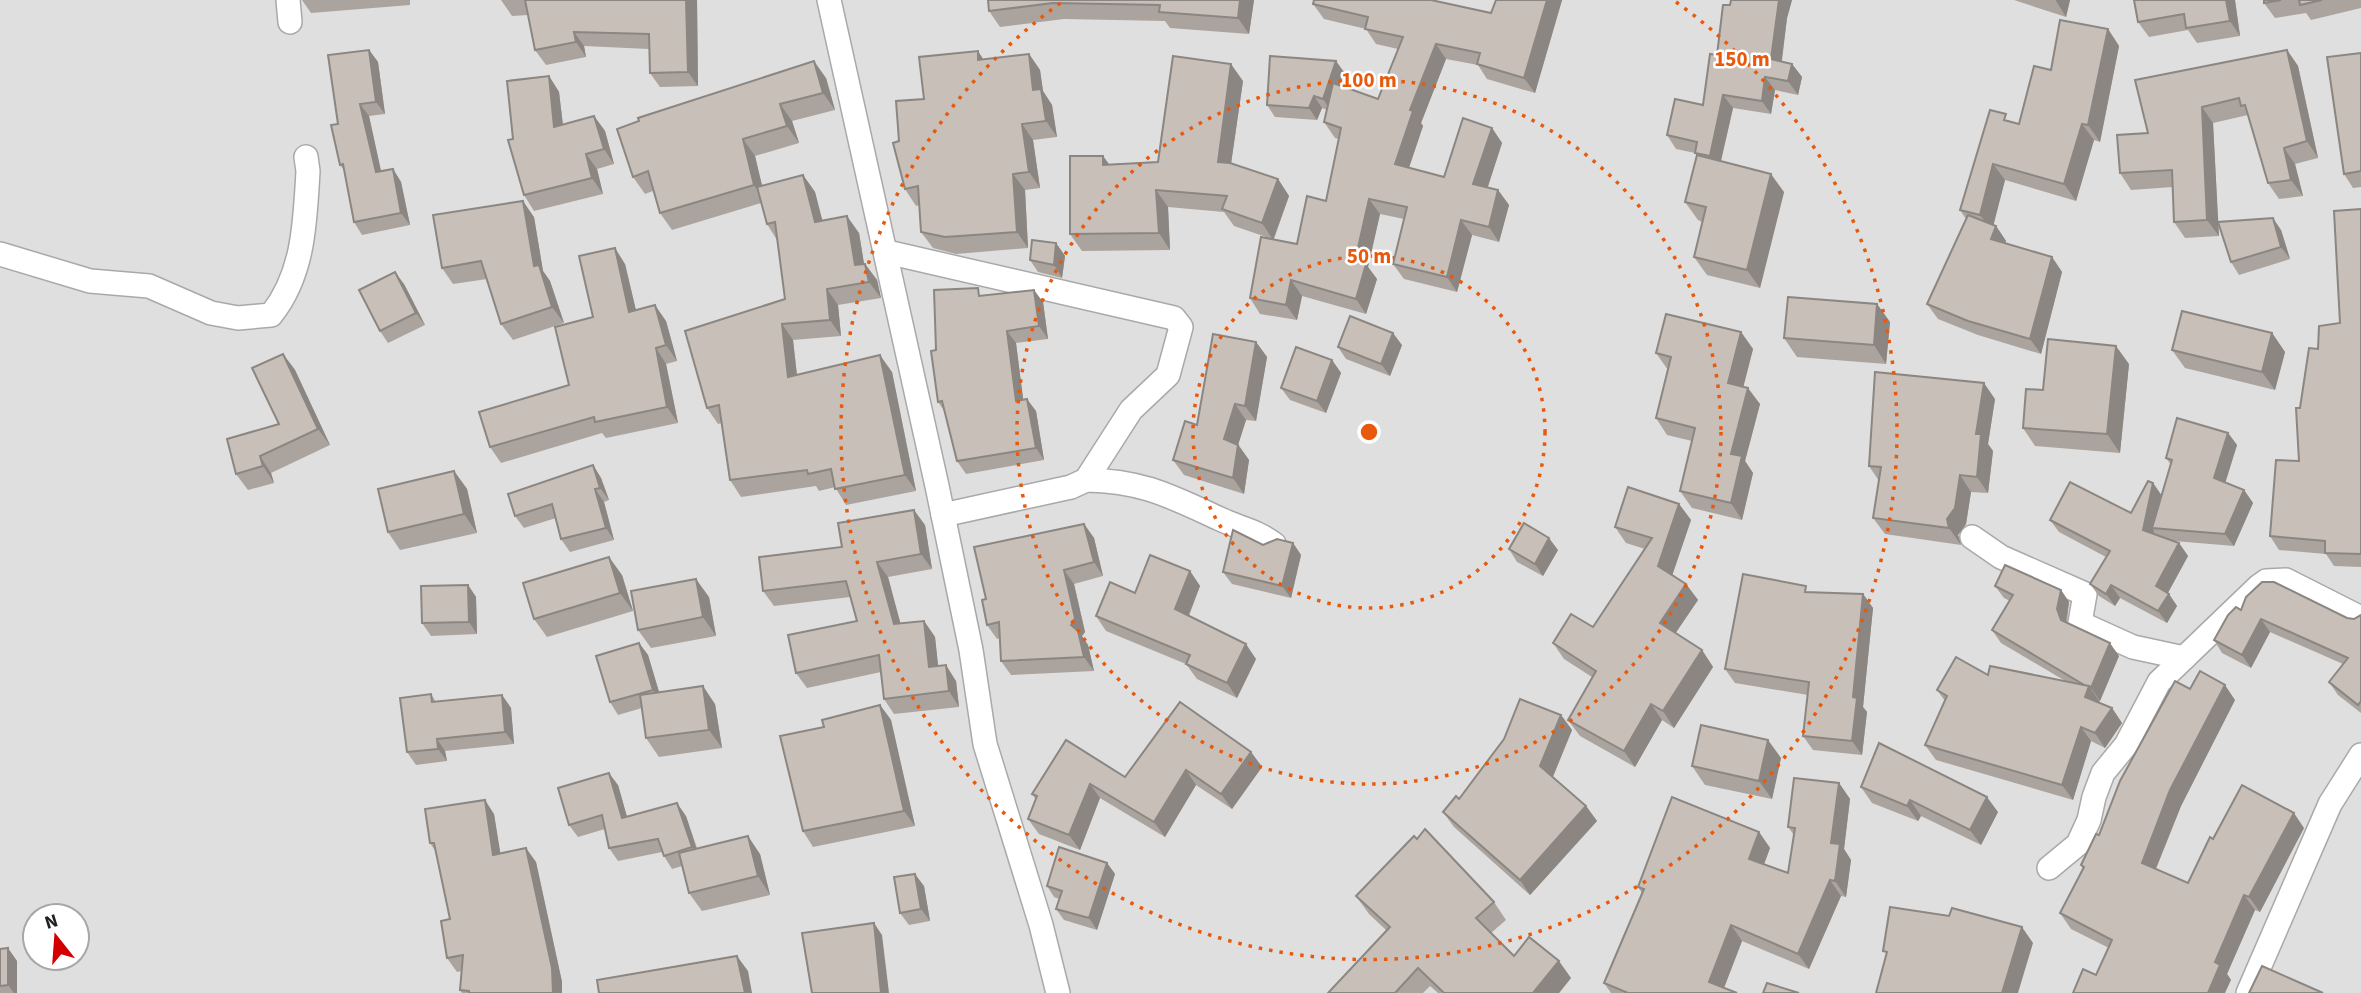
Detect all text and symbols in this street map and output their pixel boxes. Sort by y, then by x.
text: 150 m [1714,44,1770,74]
text: 100 m [1341,65,1397,95]
text: 50 m [1347,241,1391,271]
centre of rings [1357,420,1381,444]
north arrow [21,902,91,972]
text: N [41,907,61,937]

